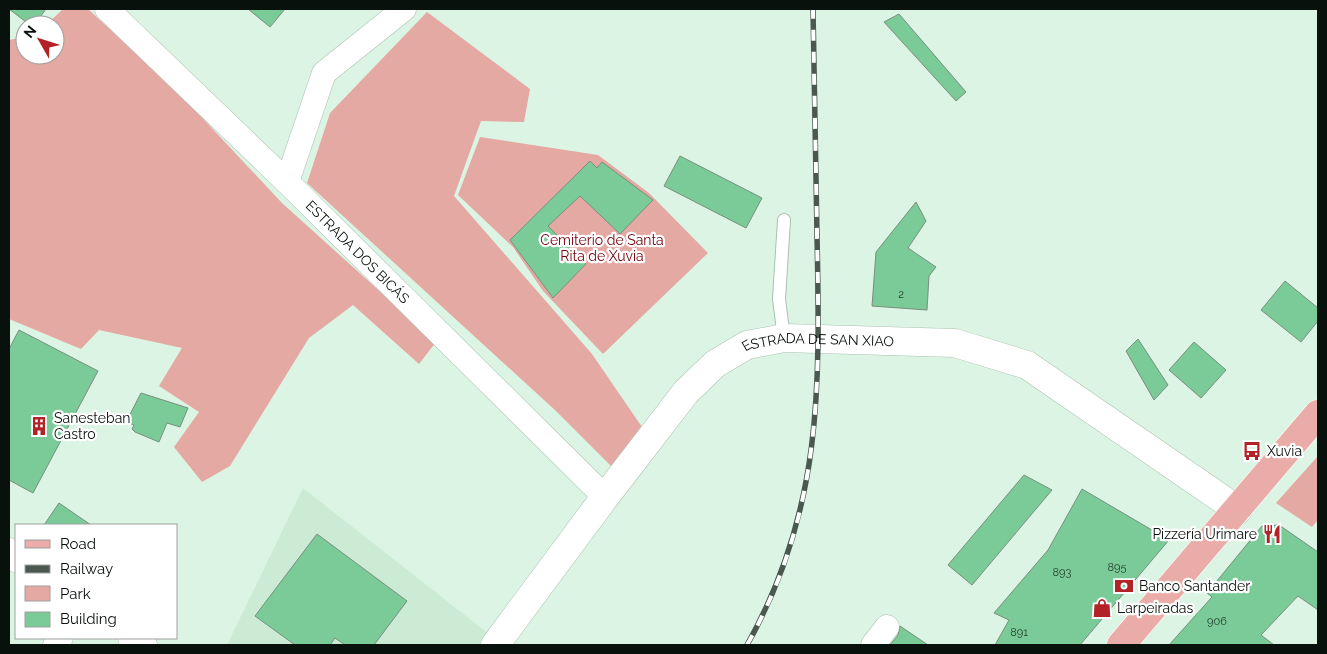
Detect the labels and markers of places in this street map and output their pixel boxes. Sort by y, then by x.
place label: Sanesteban Castro [54,410,131,442]
building icon: Sanesteban Castro [28,415,50,437]
bus stop icon: Xuvia [1241,440,1263,462]
place label: Xuvia [1267,443,1302,459]
restaurant icon: Pizzería Urimare [1261,523,1283,545]
place label: Pizzería Urimare [1152,526,1257,542]
bank icon: Banco Santander [1113,575,1135,597]
place label: Banco Santander [1139,578,1250,594]
shop icon: Larpeiradas [1091,597,1113,619]
place label: Larpeiradas [1117,600,1193,616]

